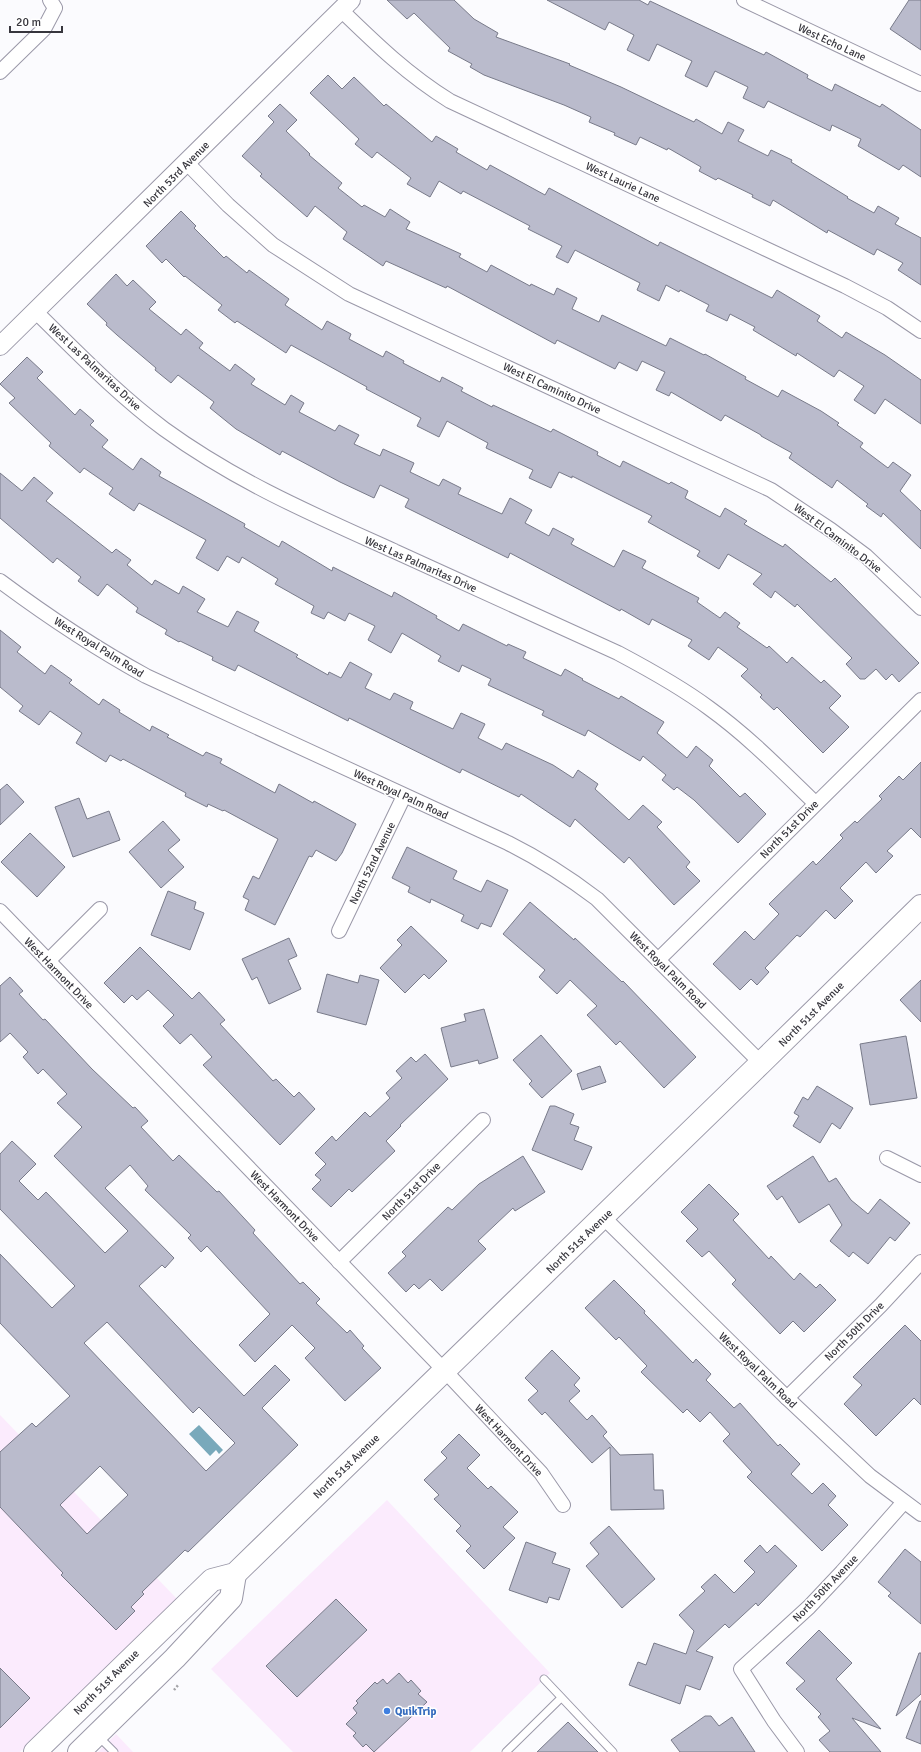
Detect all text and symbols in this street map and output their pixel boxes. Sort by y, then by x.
scale bar [10,8,62,34]
text: 20 m [16,15,41,30]
street label: West Echo Lane [796,21,868,64]
street label: North 53rd Avenue [141,139,212,210]
street label: West Laurie Lane [584,160,662,205]
street label: West Las Palmaritas Drive [46,321,144,414]
street label: West El Caminito Drive [501,360,603,417]
street label: West El Caminito Drive [791,501,884,576]
street label: West Las Palmaritas Drive [363,534,479,595]
street label: West Royal Palm Road [51,615,146,680]
street label: West Royal Palm Road [351,767,450,822]
street label: North 51st Drive [757,797,821,861]
street label: North 52nd Avenue [347,820,398,907]
street label: West Royal Palm Road [627,929,709,1012]
street label: West Harmont Drive [21,935,96,1012]
street label: North 51st Avenue [776,979,847,1050]
street label: North 51st Drive [379,1159,443,1223]
street label: West Harmont Drive [247,1168,322,1245]
street label: North 51st Avenue [544,1206,615,1276]
street label: North 50th Drive [822,1299,887,1364]
street label: West Royal Palm Road [716,1330,799,1411]
street label: West Harmont Drive [472,1402,545,1479]
street label: North 51st Avenue [311,1431,382,1501]
street label: North 50th Avenue [790,1552,861,1625]
street label: North 51st Avenue [71,1647,142,1718]
place label: QuikTrip [395,1705,436,1718]
marker: QuikTrip [382,1706,392,1716]

